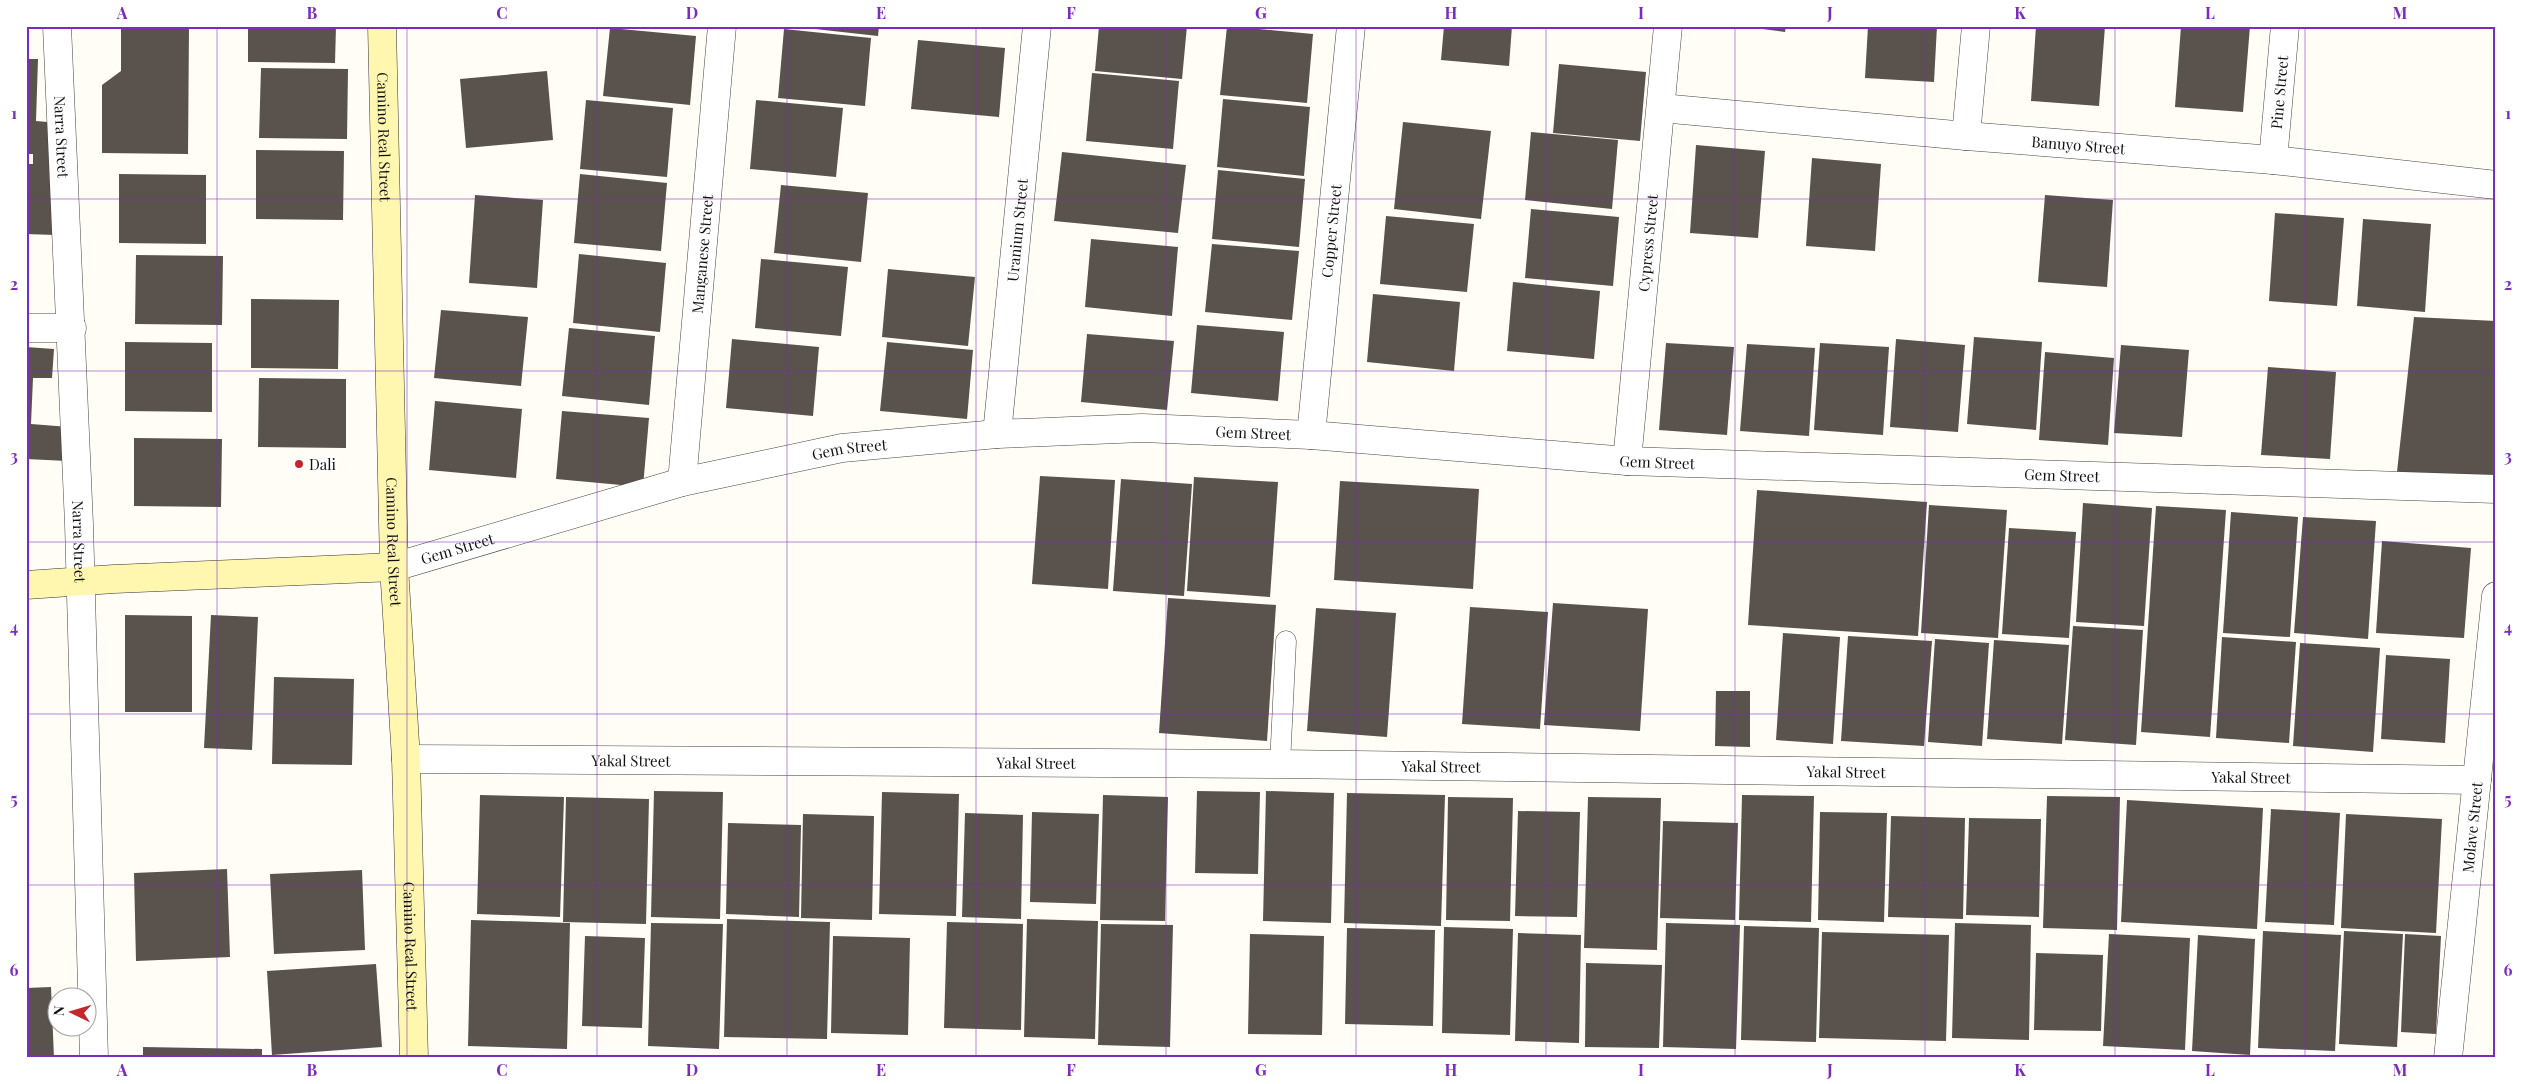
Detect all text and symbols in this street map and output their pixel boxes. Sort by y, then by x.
text: A [116,2,128,23]
text: B [307,2,318,23]
text: C [496,2,508,23]
text: D [686,2,698,23]
text: E [876,2,886,23]
text: F [1066,2,1076,23]
text: G [1255,2,1267,23]
text: H [1445,2,1458,23]
text: I [1638,2,1644,23]
text: J [1826,2,1833,23]
text: K [2014,2,2026,23]
text: L [2205,2,2215,23]
text: M [2393,2,2408,23]
street label: Pine Street [2266,54,2292,130]
street label: Camino Real Street [373,72,396,203]
street label: Narra Street [50,95,74,179]
text: 1 [11,102,17,123]
text: 1 [2505,102,2511,123]
street label: Banuyo Street [2031,131,2127,158]
street label: Uranium Street [1002,177,1032,283]
street label: Copper Street [1316,183,1346,279]
street label: Manganese Street [687,193,717,314]
street label: Cypress Street [1633,193,1662,293]
text: 2 [10,273,18,294]
text: 2 [2504,273,2512,294]
street label: Gem Street [1215,421,1292,444]
street label: Gem Street [810,434,888,464]
text: 3 [10,445,18,466]
text: 3 [2504,445,2512,466]
street label: Gem Street [1619,450,1696,473]
place label: Dali [309,454,337,474]
marker: Dali [293,458,305,470]
street label: Gem Street [2024,464,2101,486]
street label: Camino Real Street [382,477,407,608]
street label: Narra Street [68,500,91,584]
street label: Gem Street [418,528,497,569]
text: 4 [10,616,18,637]
text: 4 [2504,616,2512,637]
street label: Yakal Street [590,750,671,771]
street label: Yakal Street [995,752,1076,773]
street label: Yakal Street [1400,756,1481,777]
street label: Yakal Street [1805,761,1886,782]
street label: Yakal Street [2210,766,2291,788]
street label: Molave Street [2457,780,2487,874]
text: 5 [10,788,18,809]
text: 5 [2504,788,2512,809]
street label: Camino Real Street [399,881,423,1012]
text: 6 [10,959,19,980]
text: 6 [2504,959,2513,980]
north arrow [48,986,98,1036]
text: N [49,1005,68,1017]
text: A [116,1059,128,1080]
text: B [307,1059,318,1080]
text: C [496,1059,508,1080]
text: D [686,1059,698,1080]
text: E [876,1059,886,1080]
text: F [1066,1059,1076,1080]
text: G [1255,1059,1267,1080]
text: H [1445,1059,1458,1080]
text: I [1638,1059,1644,1080]
text: J [1826,1059,1833,1080]
text: K [2014,1059,2026,1080]
text: L [2205,1059,2215,1080]
text: M [2393,1059,2408,1080]

